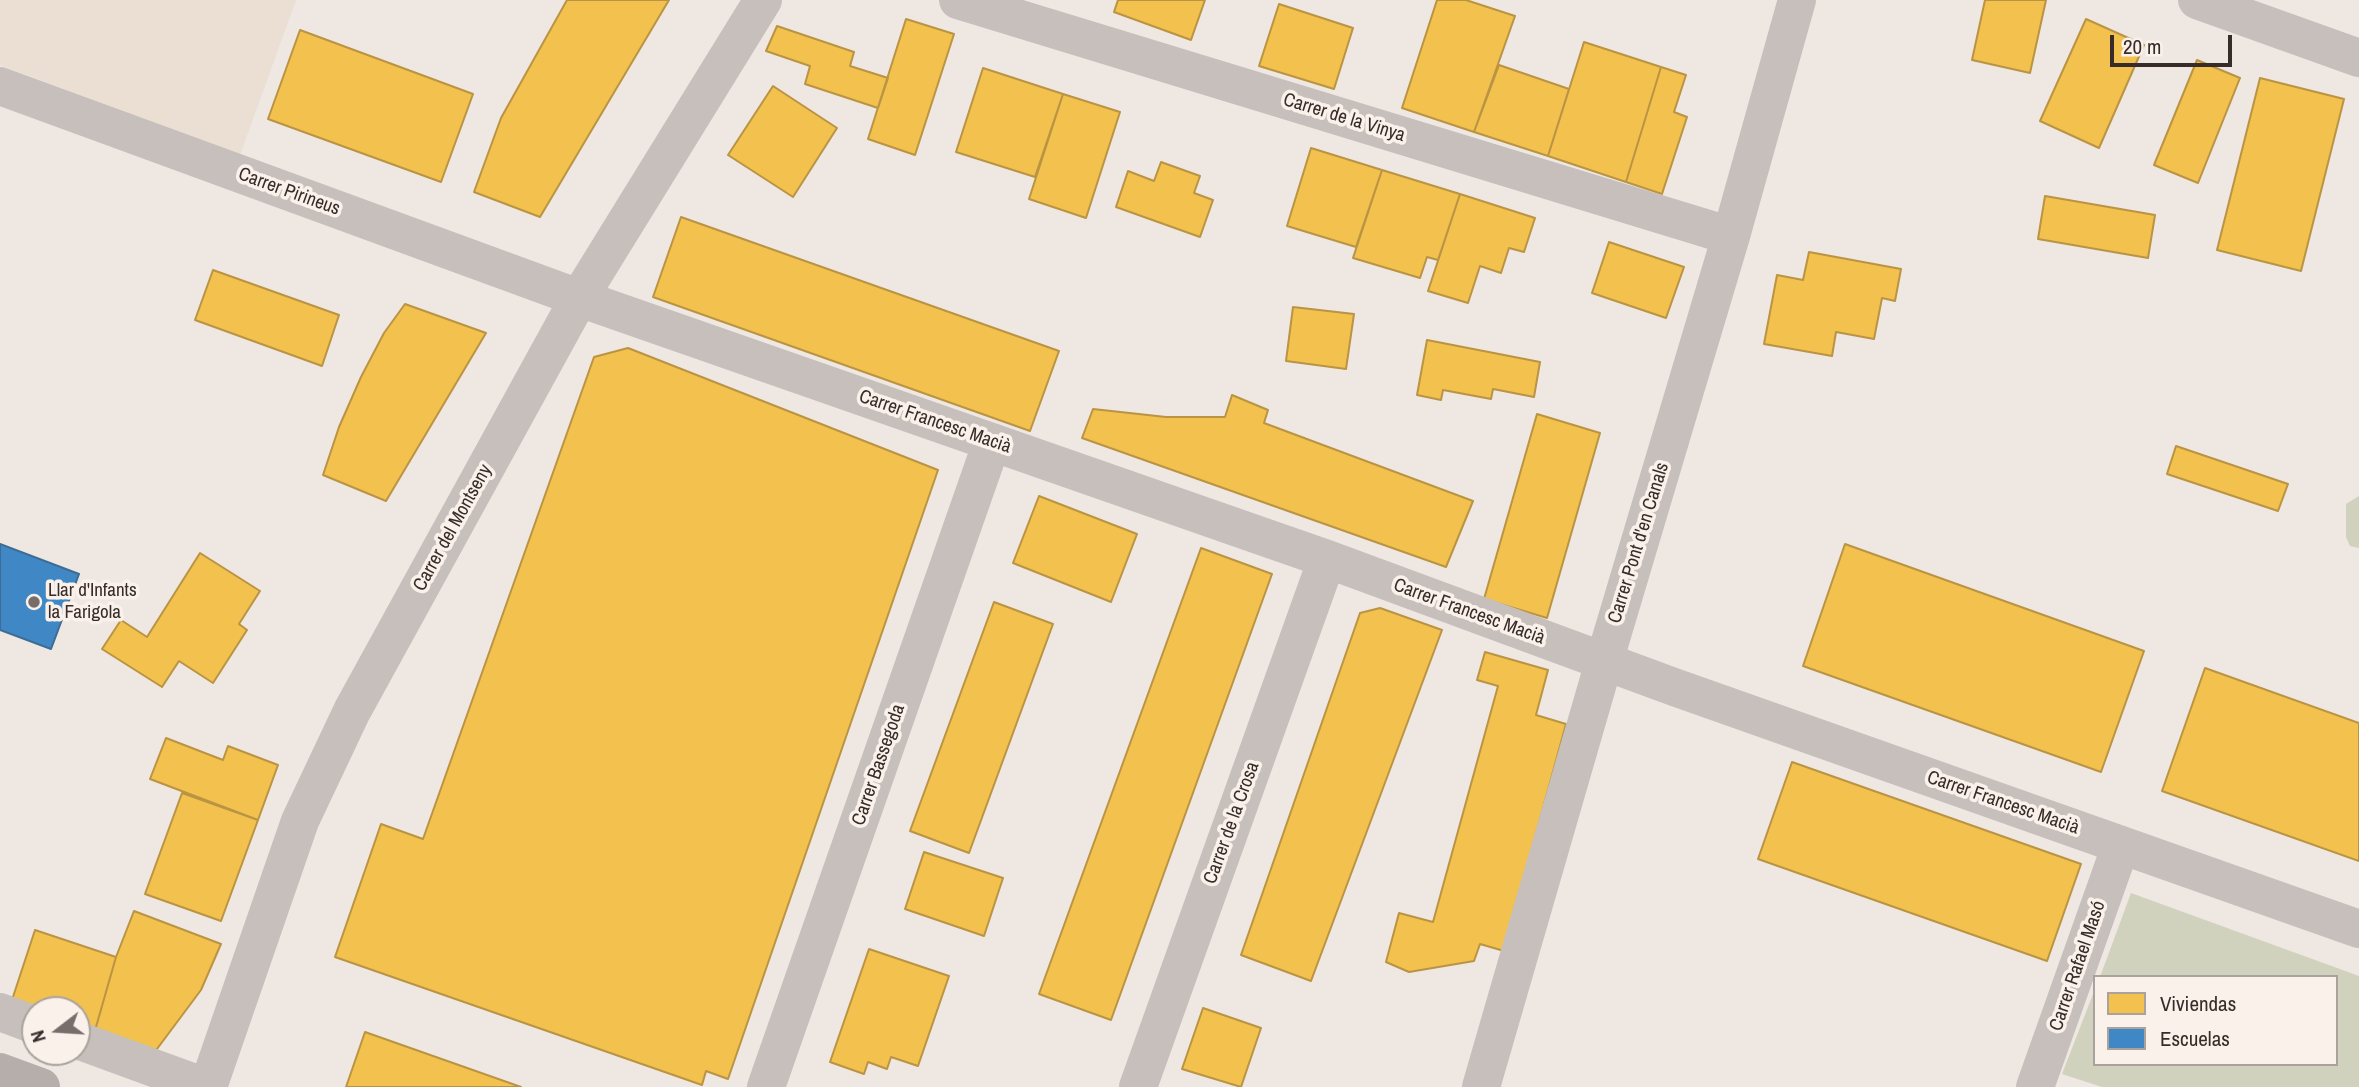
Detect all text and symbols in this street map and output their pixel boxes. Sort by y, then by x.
scale bar [2114,21,2236,65]
text: 20 m [2123,32,2161,61]
street label: Carrer de la Vinya [1280,89,1408,147]
street label: Carrer Pirineus [235,163,343,221]
street label: Carrer Francesc Macià [856,385,1014,459]
street label: Carrer Pont d'en Canals [1604,460,1674,626]
street label: Carrer del Montseny [409,461,497,595]
street label: Carrer Francesc Macià [1390,574,1548,650]
place label: Llar d'Infants la Farigola [48,580,137,624]
marker: Llar d'Infants la Farigola [26,594,42,610]
street label: Carrer Bassegoda [848,702,910,828]
street label: Carrer de la Crosa [1199,759,1265,887]
street label: Carrer Francesc Macià [1924,766,2082,840]
street label: Carrer Rafael Masó [2045,898,2111,1034]
legend [2093,975,2338,1066]
text: Viviendas [2160,989,2236,1018]
north arrow [21,996,91,1066]
text: Escuelas [2160,1024,2230,1053]
text: N [24,1027,52,1046]

